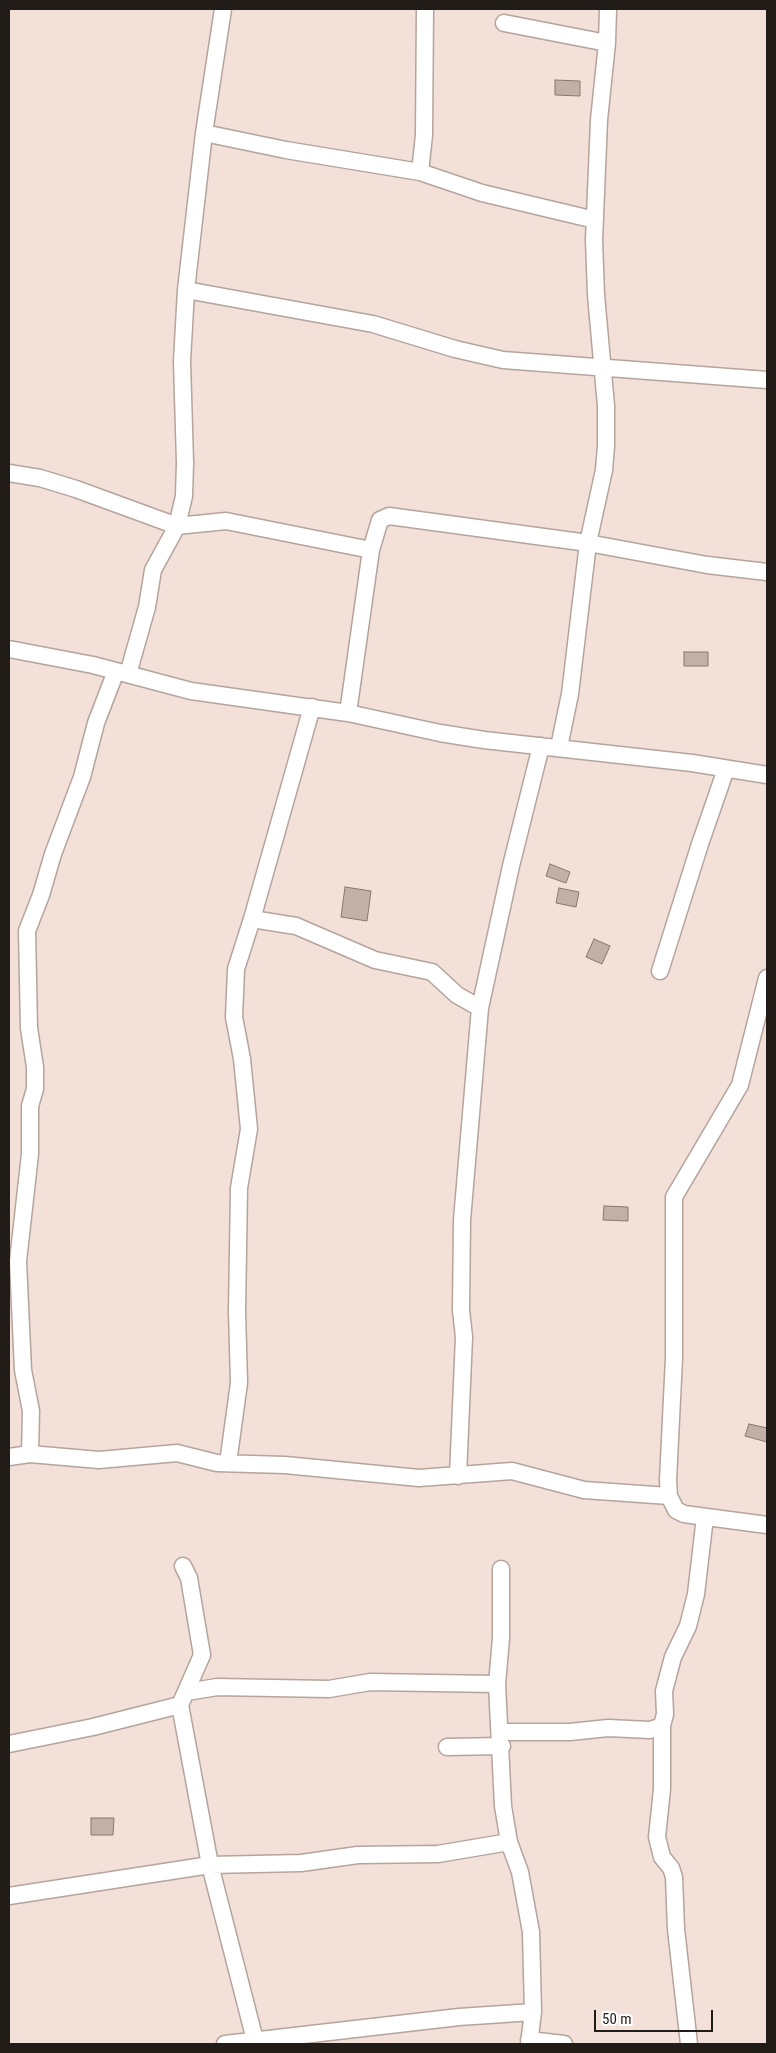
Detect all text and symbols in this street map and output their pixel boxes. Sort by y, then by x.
scale bar [596,2000,715,2032]
text: 50 m [602,2010,632,2028]

